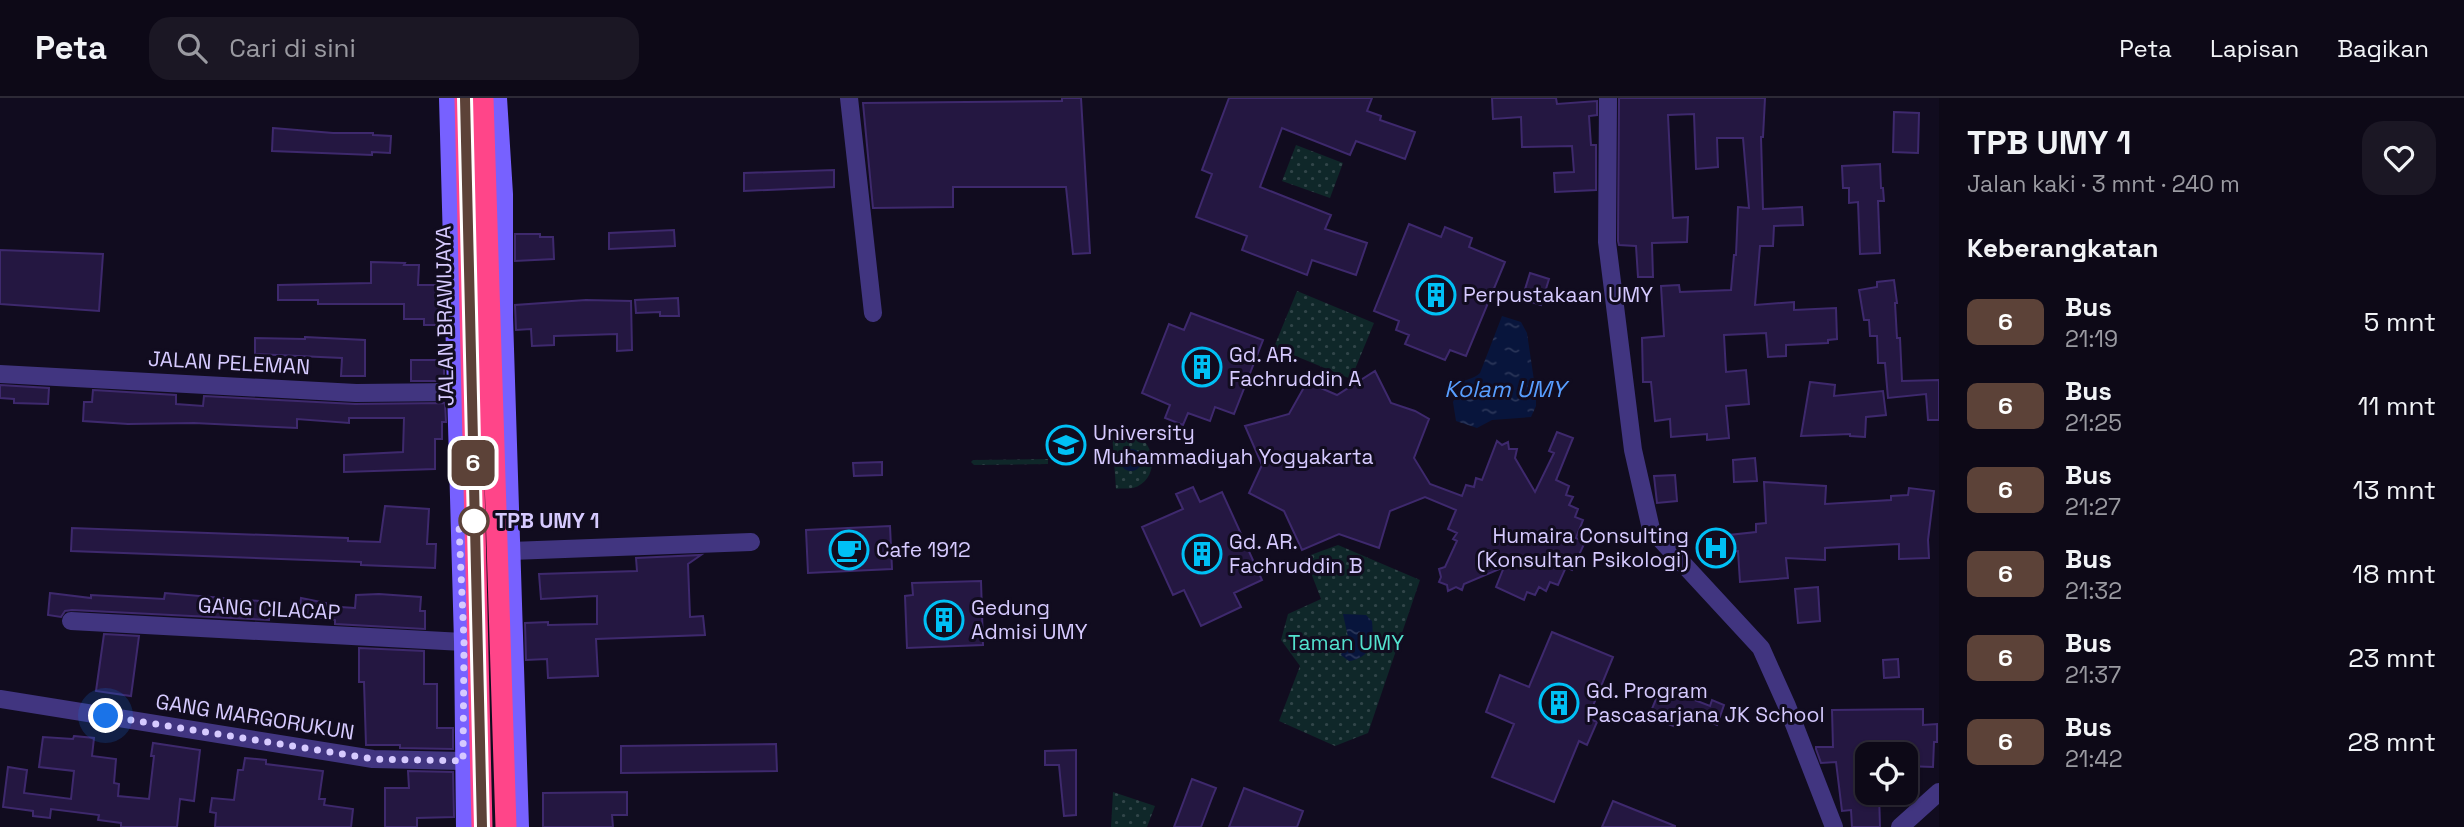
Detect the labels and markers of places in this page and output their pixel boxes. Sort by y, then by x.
building icon: Perpustakaan UMY [1415,274,1457,316]
place label: Perpustakaan UMY [1463,281,1653,308]
place label: Gd. AR. Fachruddin A [1229,341,1362,392]
building icon: Gd. AR. Fachruddin A [1181,346,1223,388]
place label: University Muhammadiyah Yogyakarta [1093,419,1374,470]
school or university icon: University Muhammadiyah Yogyakarta [1045,424,1087,466]
marker: TPB UMY 1 [459,506,489,536]
place label: TPB UMY 1 [495,507,600,534]
place label: Humaira Consulting (Konsultan Psikologi) [1477,522,1689,573]
hospital icon: Humaira Consulting (Konsultan Psikologi) [1695,527,1737,569]
place label: Gd. AR. Fachruddin B [1229,528,1363,579]
cafe icon: Cafe 1912 [828,529,870,571]
building icon: Gd. AR. Fachruddin B [1181,533,1223,575]
place label: Cafe 1912 [876,536,971,563]
place label: Gedung Admisi UMY [971,594,1088,645]
building icon: Gedung Admisi UMY [923,599,965,641]
place label: Gd. Program Pascasarjana JK School [1586,677,1825,728]
building icon: Gd. Program Pascasarjana JK School [1538,682,1580,724]

